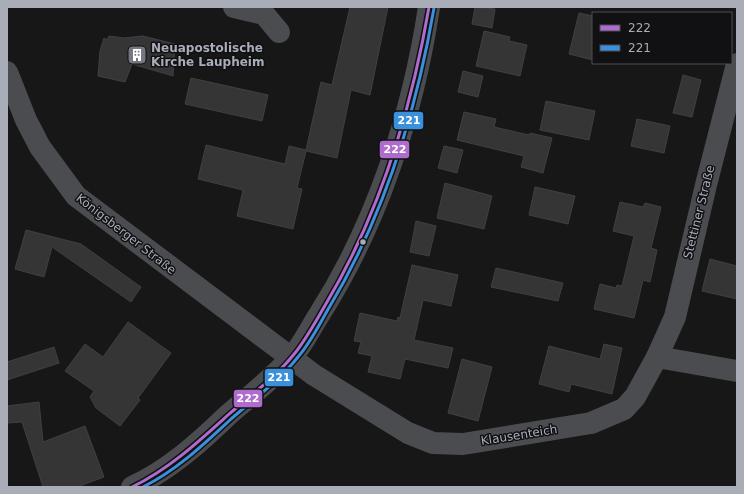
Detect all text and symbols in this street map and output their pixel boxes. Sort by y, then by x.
legend [592,12,732,64]
text: 222 [628,21,651,35]
place label: Neuapostolische Kirche Laupheim [151,41,264,69]
text: 221 [628,41,651,55]
building icon: Neuapostolische Kirche Laupheim [126,44,148,66]
line badge: 221 [393,111,424,130]
text: 221 [398,114,420,127]
line badge: 222 [379,140,410,159]
text: 222 [384,143,406,156]
street label: Stettiner Straße [681,164,717,260]
street label: Königsberger Straße [73,191,179,277]
unlabelled marker [358,237,368,247]
line badge: 221 [264,368,294,387]
text: 221 [268,371,290,384]
line badge: 222 [233,389,263,408]
text: 222 [237,392,259,405]
street label: Klausenteich [480,422,558,448]

